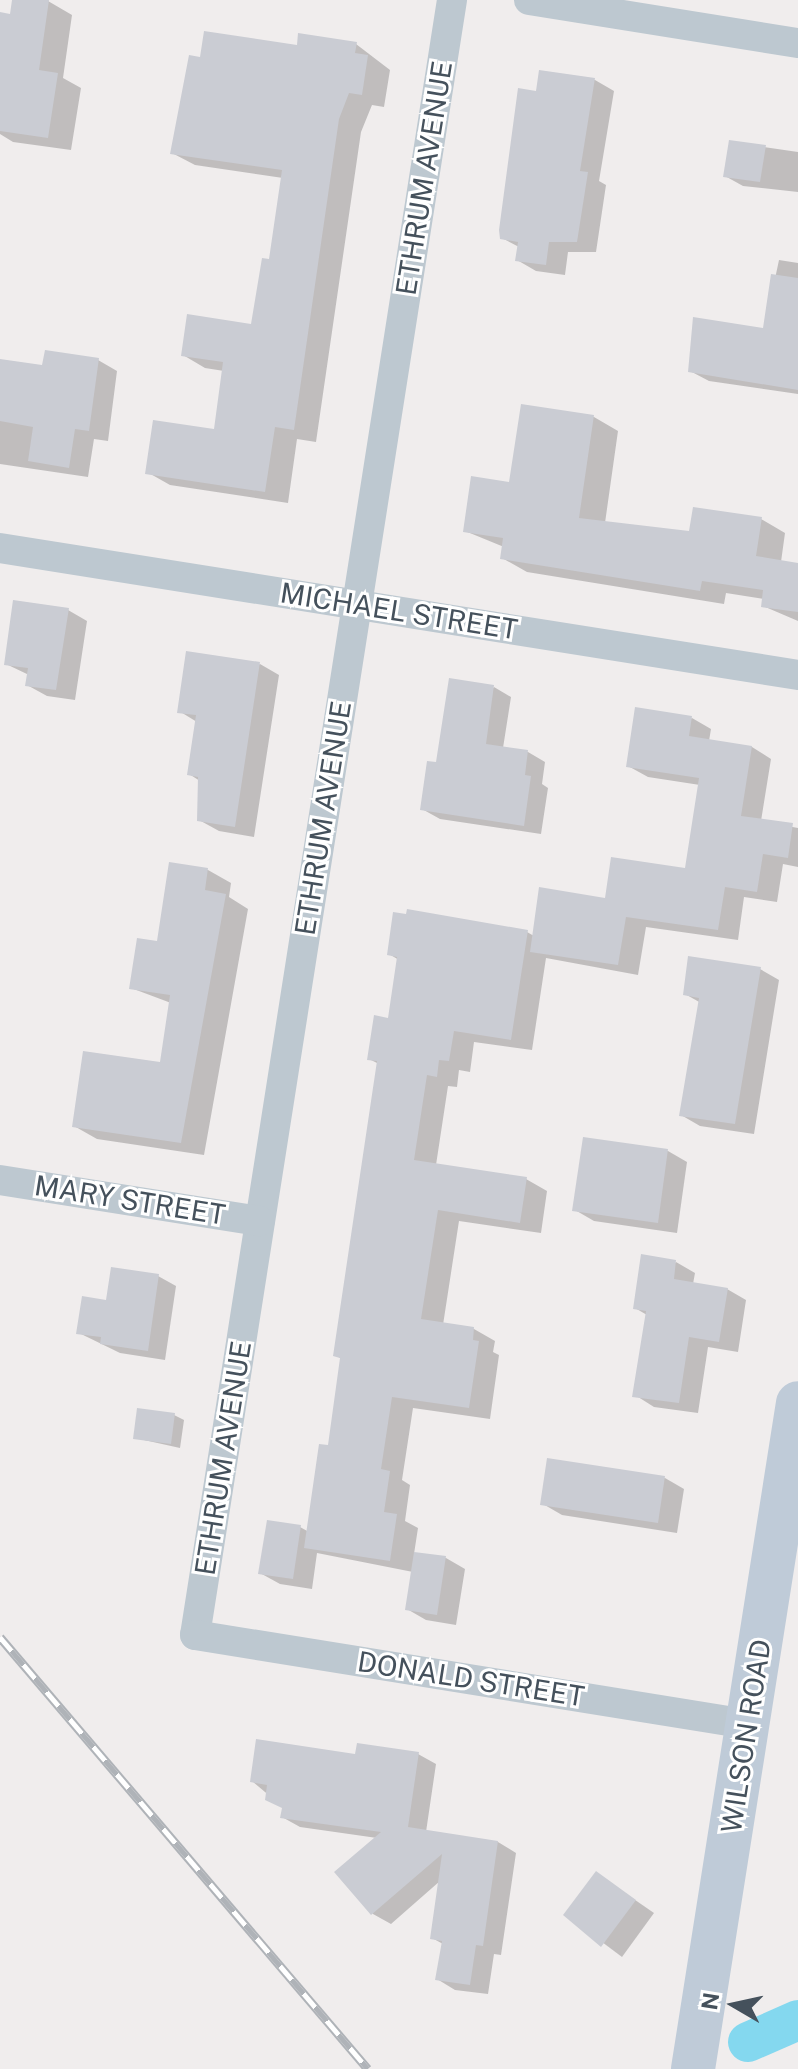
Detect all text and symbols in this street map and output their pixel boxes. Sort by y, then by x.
street label: ETHRUM AVENUE [389,59,459,297]
street label: MICHAEL STREET [278,576,520,646]
street label: ETHRUM AVENUE [288,699,358,937]
street label: MARY STREET [32,1168,228,1232]
street label: ETHRUM AVENUE [188,1339,258,1577]
street label: WILSON ROAD [714,1637,778,1835]
street label: DONALD STREET [355,1644,587,1714]
north arrow [694,1965,774,2045]
text: N [696,1991,724,2012]

